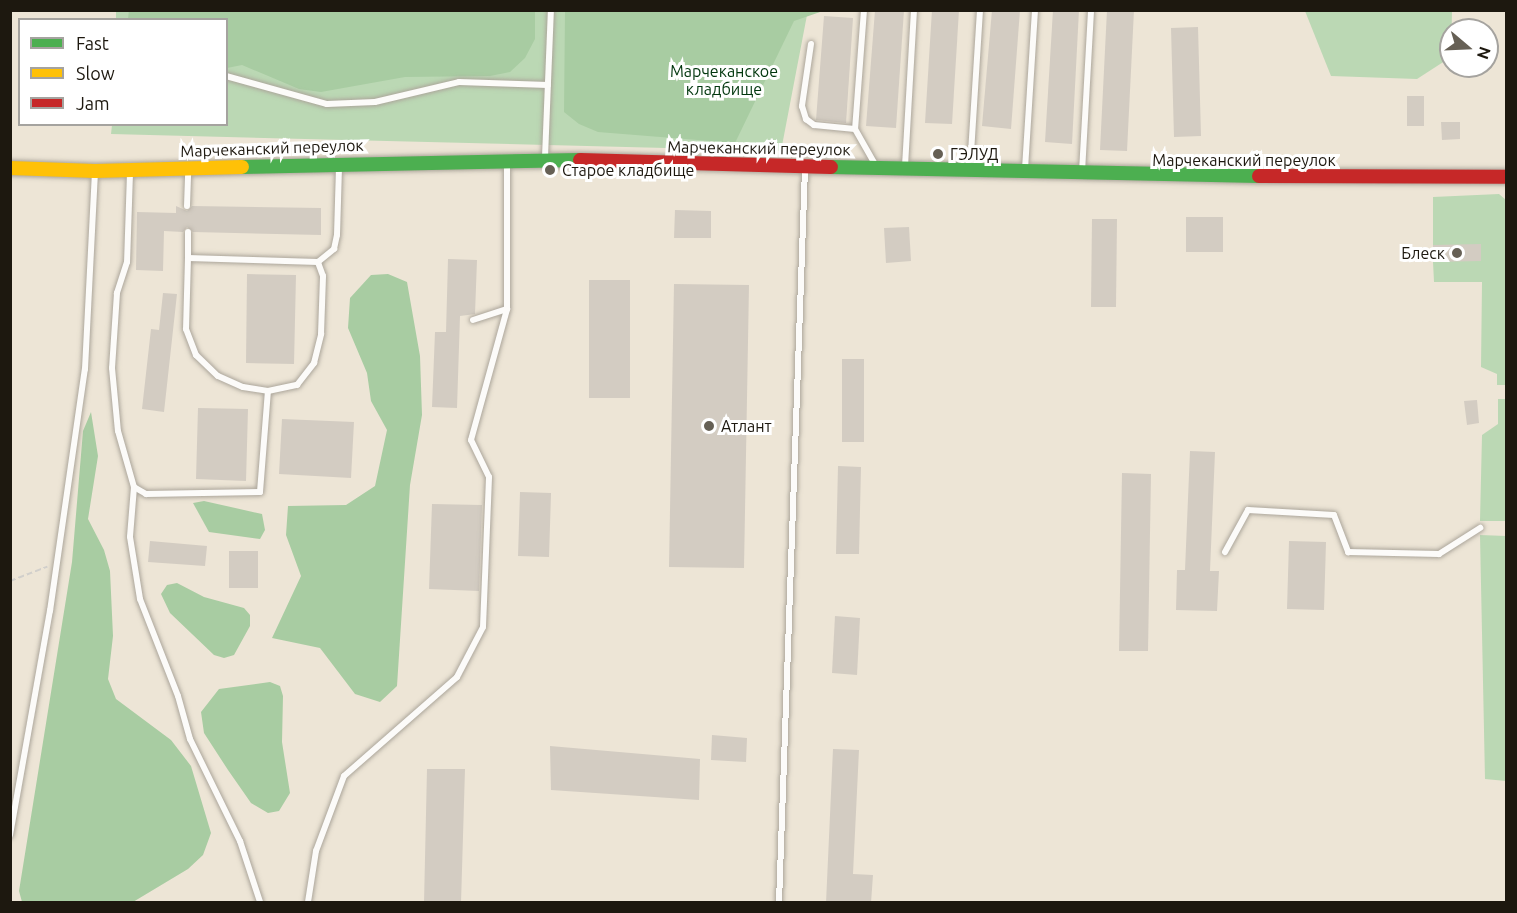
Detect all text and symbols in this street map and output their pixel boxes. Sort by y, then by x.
legend [18,18,228,126]
north arrow [1439,18,1499,78]
text: Fast [76,33,109,53]
text: N [1474,45,1495,62]
park label: Марчеканское кладбище [670,61,778,99]
text: Slow [76,63,115,83]
text: Jam [76,93,110,113]
street label: Марчеканский переулок [180,135,364,161]
street label: Марчеканский переулок [667,137,851,159]
place label: ГЭЛУД [950,144,998,164]
marker: ГЭЛУД [931,147,945,161]
street label: Марчеканский переулок [1152,150,1336,170]
place label: Старое кладбище [562,160,694,180]
marker: Старое кладбище [543,163,557,177]
place label: Блеск [1401,243,1445,263]
marker: Блеск [1450,246,1464,260]
place label: Атлант [721,416,772,436]
marker: Атлант [702,419,716,433]

